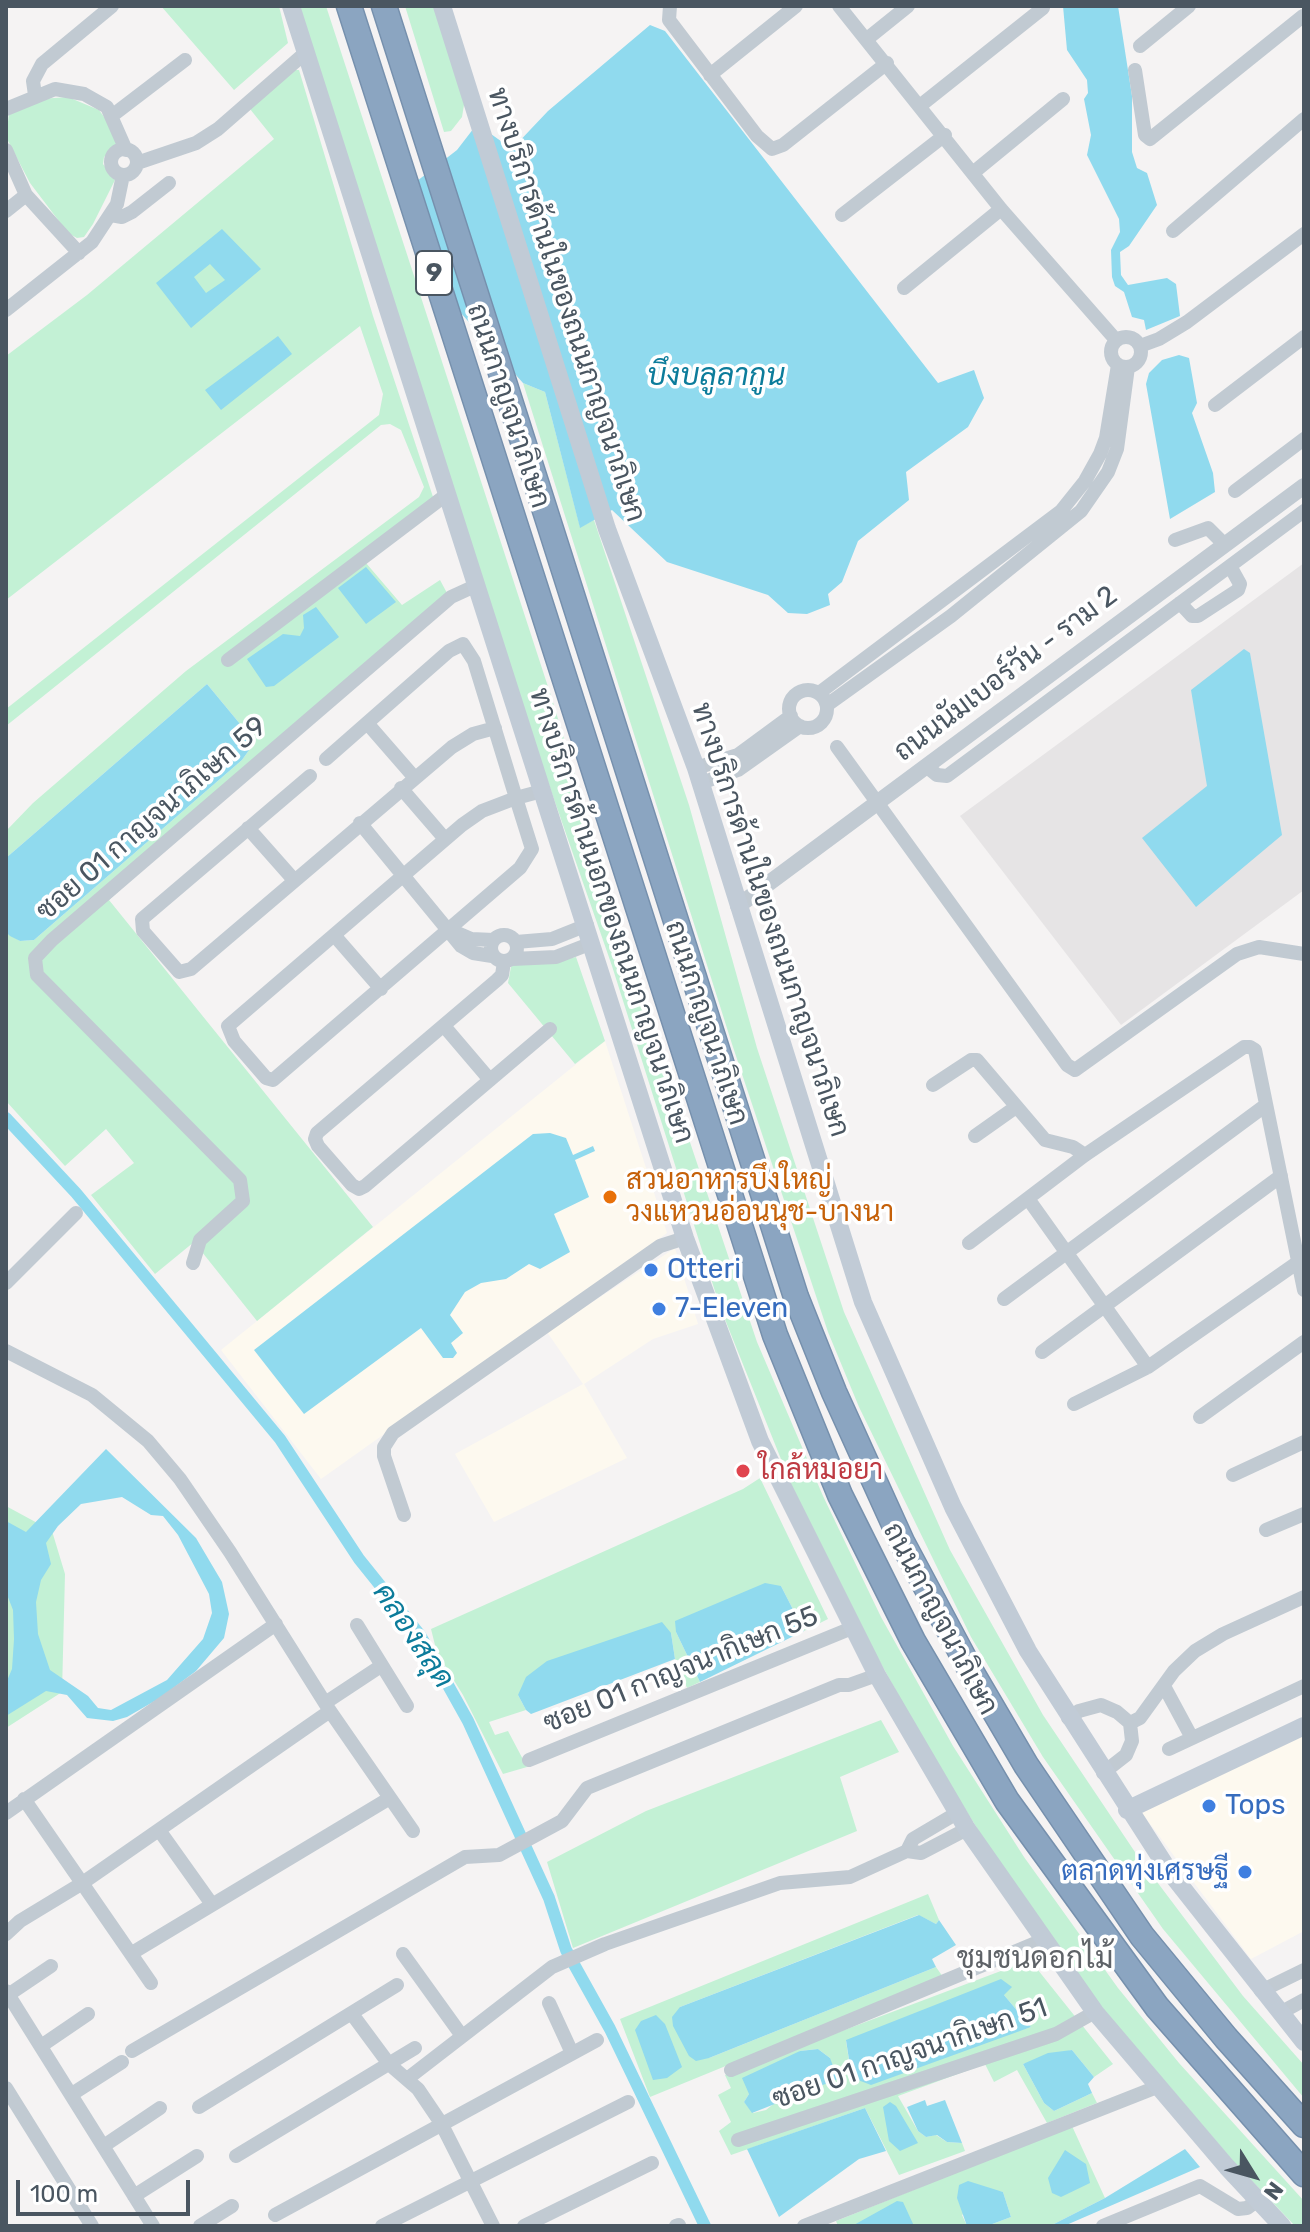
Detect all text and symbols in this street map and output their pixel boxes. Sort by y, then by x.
street label: ทางบริการด้านในของถนนกาญจนาภิเษก [480,84,652,526]
road number: 9 [416,251,452,295]
street label: ถนนกาญจนาภิเษก [459,300,557,512]
water label: บึงบลูลากูน [647,358,785,394]
street label: ถนนนัมเบอร์วัน - ราม 2 [888,579,1124,769]
street label: ทางบริการด้านนอกของถนนกาญจนาภิเษก [521,684,701,1148]
street label: ทางบริการด้านในของถนนกาญจนาภิเษก [684,699,856,1141]
street label: ซอย 01 กาญจนาภิเษก 59 [30,710,274,928]
street label: ถนนกาญจนาภิเษก [657,917,755,1129]
place label: สวนอาหารบึงใหญ่ วงแหวนอ่อนนุช-บางนา [626,1164,894,1230]
marker: สวนอาหารบึงใหญ่ วงแหวนอ่อนนุช-บางนา [601,1188,619,1206]
place label: Otteri [667,1253,741,1287]
marker: Otteri [642,1261,660,1279]
place label: 7-Eleven [675,1292,788,1326]
marker: 7-Eleven [650,1300,668,1318]
place label: ใกล้หมอยา [759,1454,883,1488]
marker: ใกล้หมอยา [734,1462,752,1480]
street label: ถนนกาญจนาภิเษก [875,1517,1005,1721]
water label: คลองสลุด [365,1576,461,1696]
street label: ซอย 01 กาญจนากิเษก 55 [539,1600,823,1740]
place label: Tops [1225,1789,1286,1823]
marker: Tops [1200,1797,1218,1815]
place label: ตลาดทุ่งเศรษฐี [1061,1855,1229,1889]
marker: ตลาดทุ่งเศรษฐี [1236,1863,1254,1881]
district label: ชุมชนดอกไม้ [957,1941,1113,1977]
street label: ซอย 01 กาญจนากิเษก 51 [768,1991,1052,2117]
north arrow [1214,2136,1294,2216]
scale bar [20,2164,194,2214]
text: N [1258,2176,1289,2205]
text: 100 m [30,2180,98,2208]

